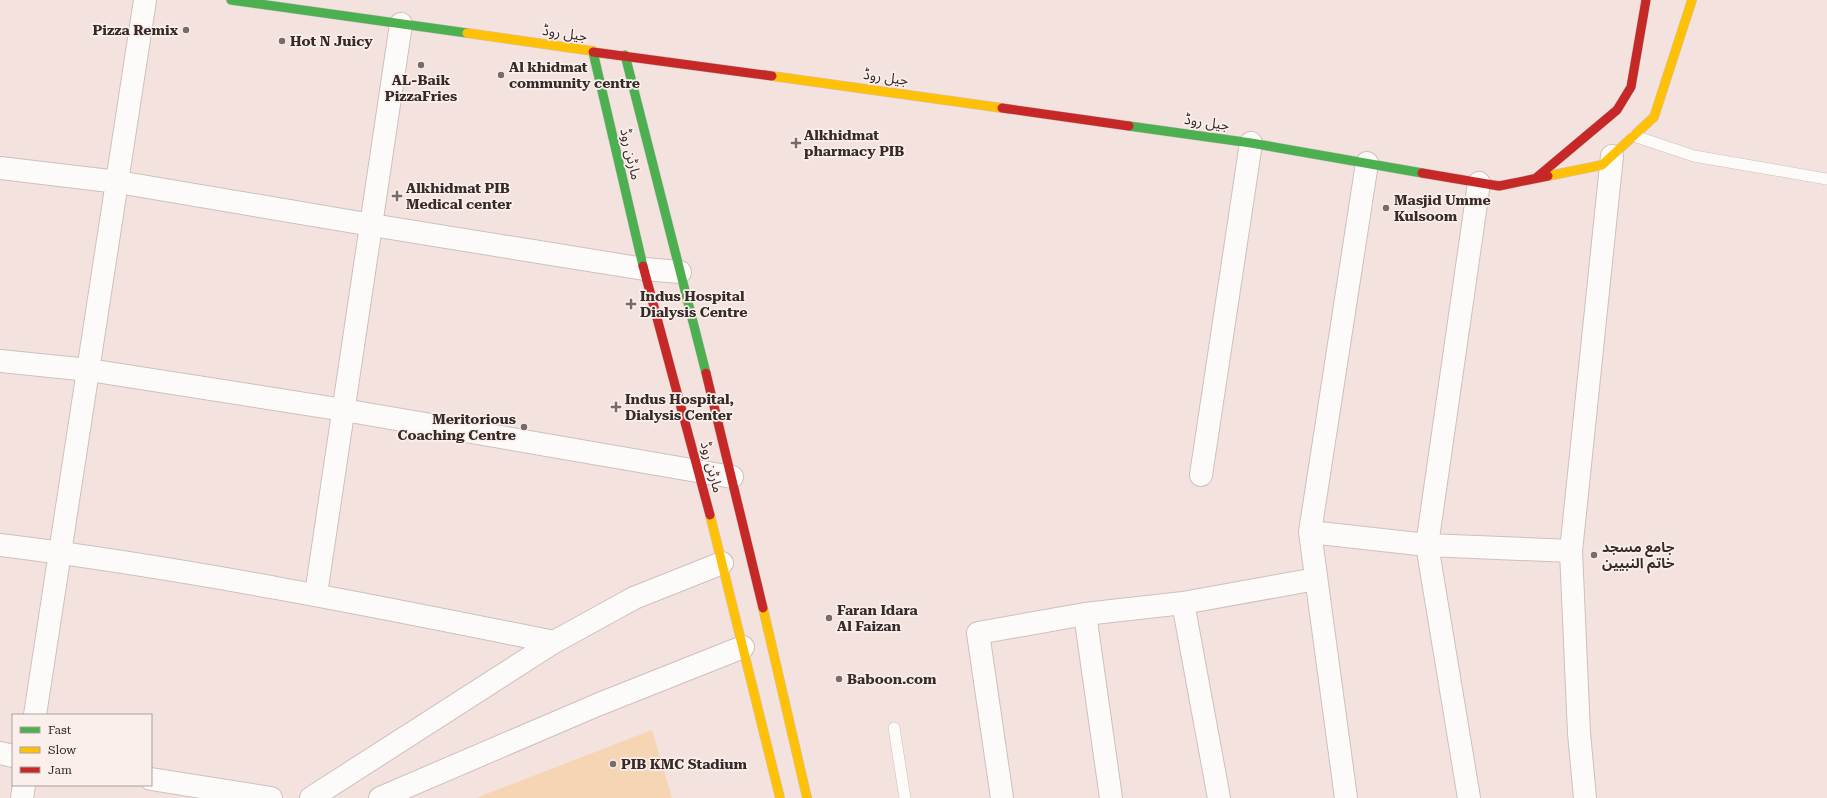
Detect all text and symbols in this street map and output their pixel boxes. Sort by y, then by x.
place label: Pizza Remix [92,22,179,38]
street label: جیل روڈ [541,22,589,45]
marker: Pizza Remix [181,25,191,35]
place label: Hot N Juicy [290,33,373,49]
marker: Hot N Juicy [277,36,287,46]
place label: Al khidmat community centre [509,59,640,91]
marker: AL-Baik PizzaFries [416,60,426,70]
street label: جیل روڈ [862,66,910,89]
marker: Al khidmat community centre [496,70,506,80]
place label: AL-Baik PizzaFries [385,72,457,104]
street label: جیل روڈ [1183,111,1231,134]
street label: مارٹن روڈ [616,127,645,181]
place label: Alkhidmat pharmacy PIB [804,127,904,159]
marker: Alkhidmat pharmacy PIB [791,138,801,148]
place label: Alkhidmat PIB Medical center [406,180,512,212]
marker: Alkhidmat PIB Medical center [391,190,403,202]
place label: Masjid Umme Kulsoom [1394,192,1491,224]
marker: Masjid Umme Kulsoom [1381,203,1391,213]
place label: Indus Hospital Dialysis Centre [640,288,747,320]
marker: Indus Hospital Dialysis Centre [625,298,637,310]
place label: Indus Hospital, Dialysis Center [625,391,734,423]
marker: Indus Hospital, Dialysis Center [610,401,622,413]
place label: Meritorious Coaching Centre [398,411,516,443]
marker: Meritorious Coaching Centre [519,422,529,432]
street label: مارٹن روڈ [697,440,726,495]
place label: جامع مسجد خاتم النبیین [1602,539,1675,574]
marker: جامع مسجد خاتم النبیین [1589,550,1599,560]
place label: Faran Idara Al Faizan [837,602,919,634]
marker: Faran Idara Al Faizan [824,613,834,623]
place label: Baboon.com [847,671,937,687]
marker: Baboon.com [834,674,844,684]
legend [12,714,152,786]
text: Fast [48,723,72,737]
text: Slow [48,743,76,757]
place label: PIB KMC Stadium [621,756,748,772]
marker: PIB KMC Stadium [608,759,618,769]
text: Jam [48,763,72,777]

